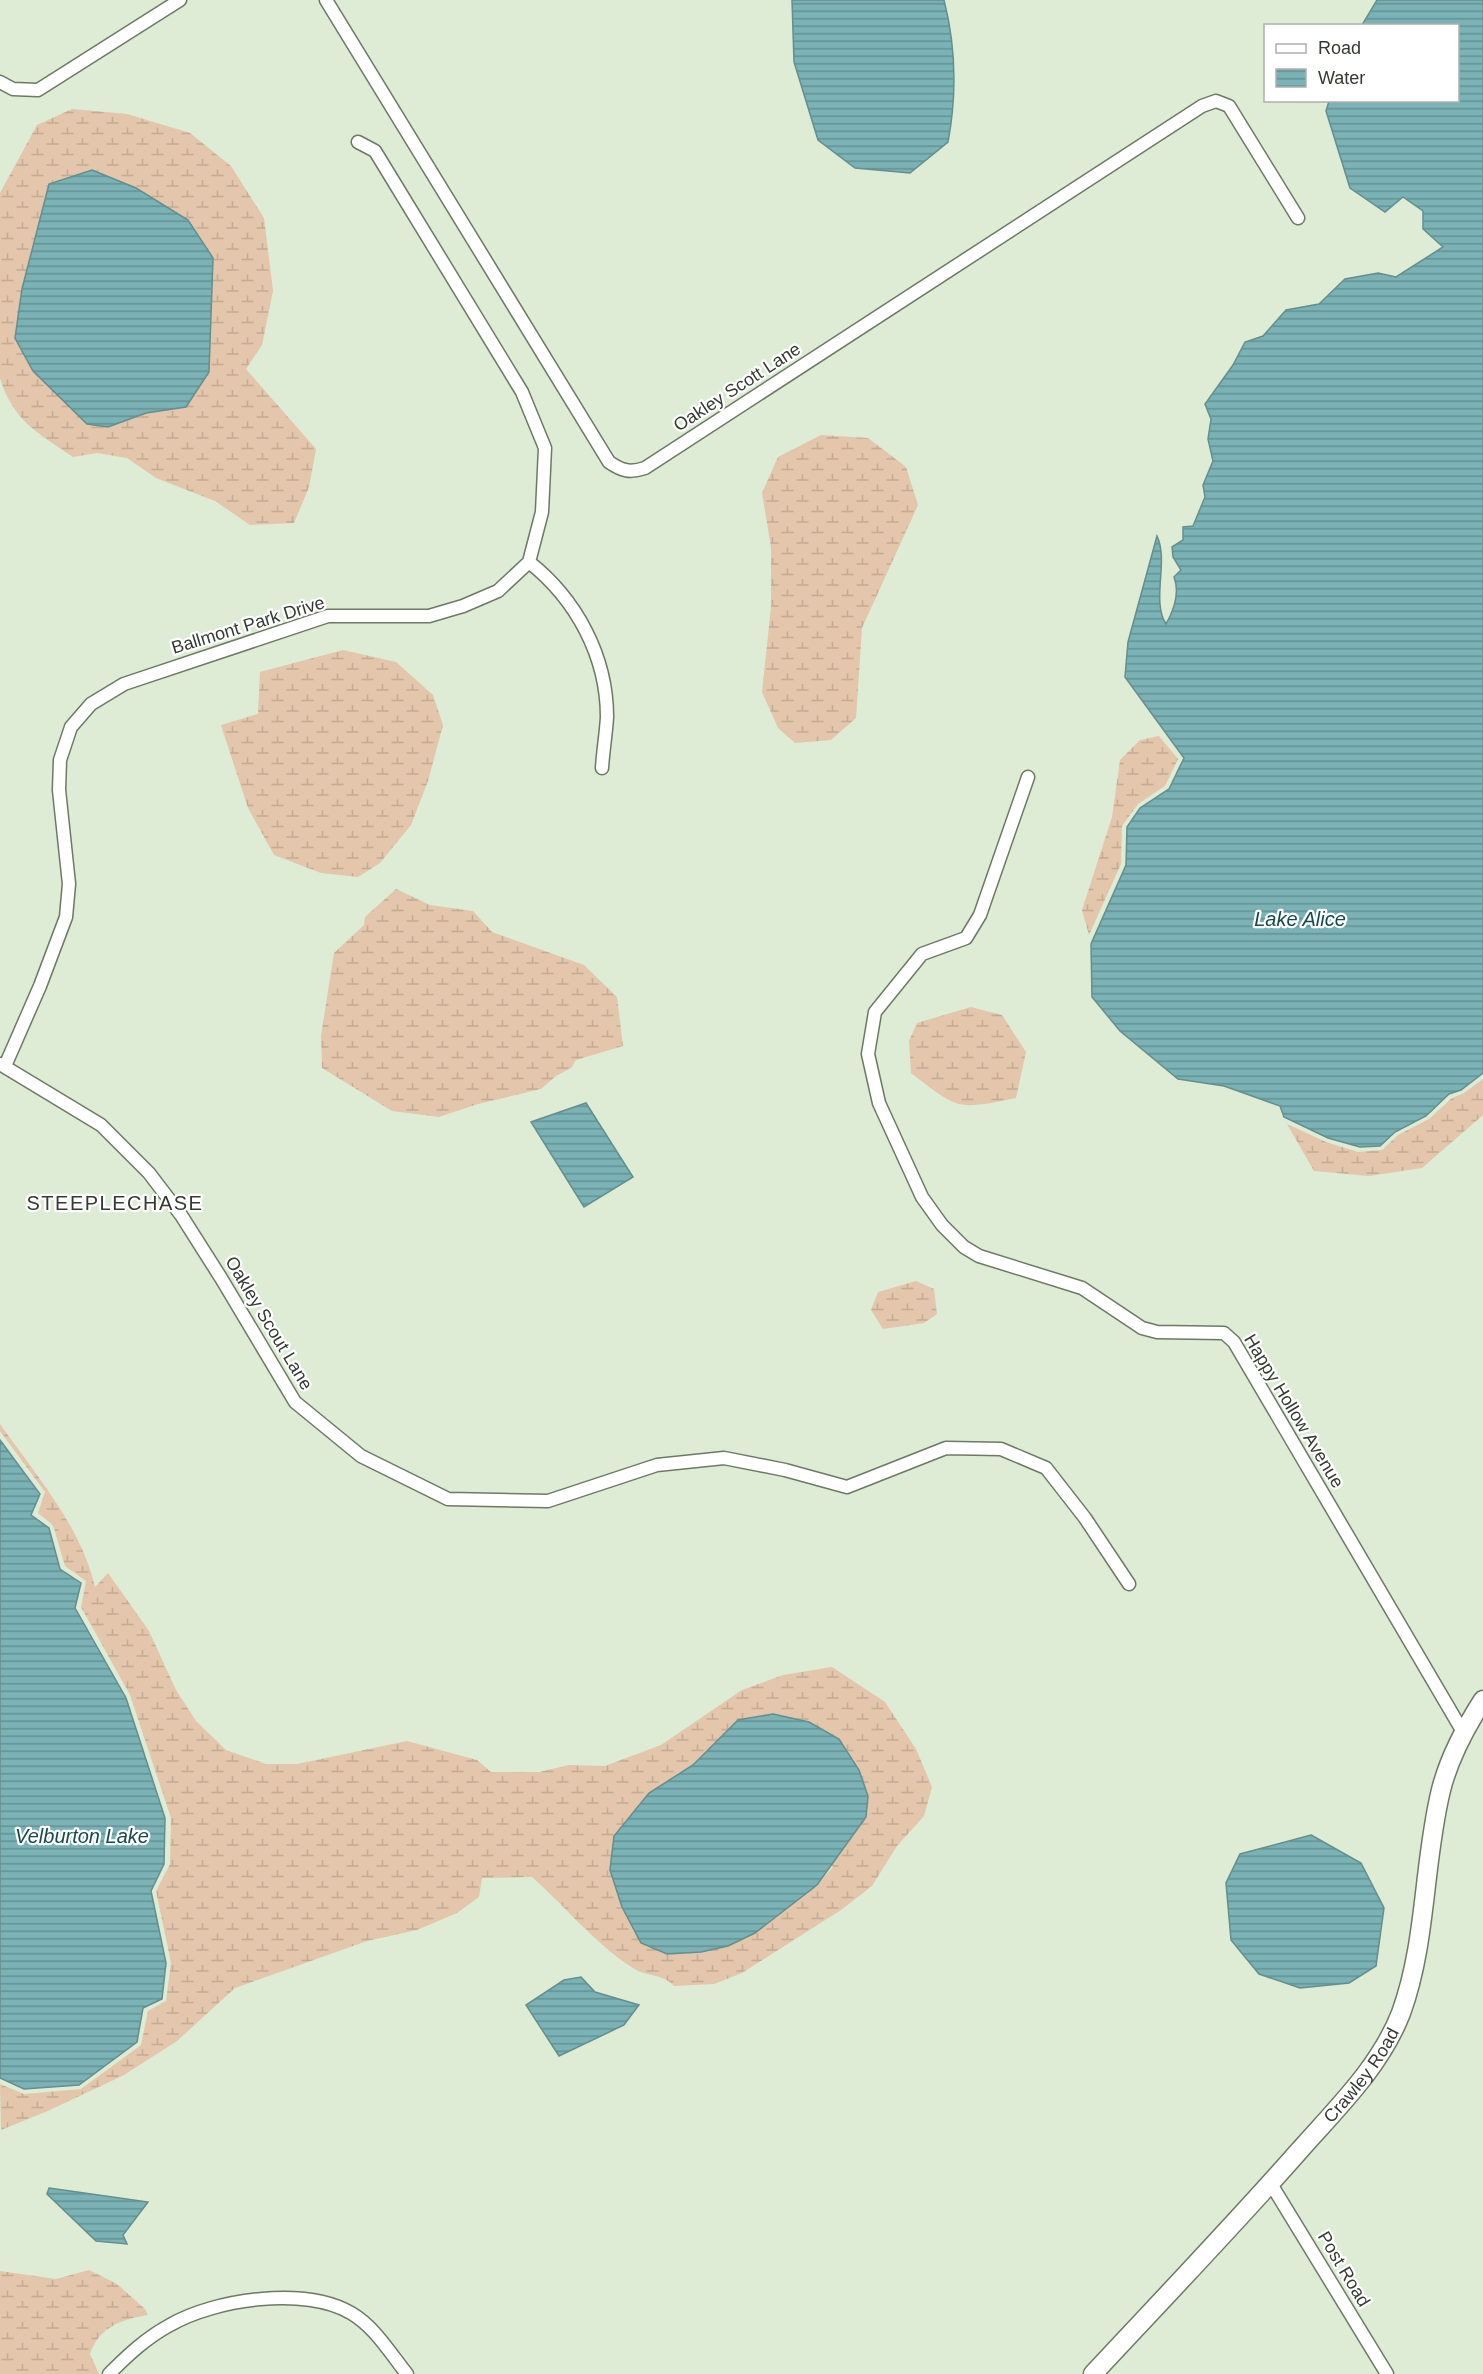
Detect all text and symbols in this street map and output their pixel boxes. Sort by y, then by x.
legend [1264,24,1459,102]
text: Road [1318,38,1361,58]
text: Water [1318,68,1365,88]
street label: Oakley Scott Lane [670,339,804,435]
street label: Ballmont Park Drive [169,592,327,658]
water label: Lake Alice [1254,908,1346,930]
district label: STEEPLECHASE [27,1192,203,1214]
street label: Oakley Scout Lane [221,1253,317,1393]
street label: Happy Hollow Avenue [1240,1331,1348,1491]
water label: Velburton Lake [15,1825,149,1847]
street label: Crawley Road [1320,2025,1403,2127]
street label: Post Road [1314,2228,1374,2310]

